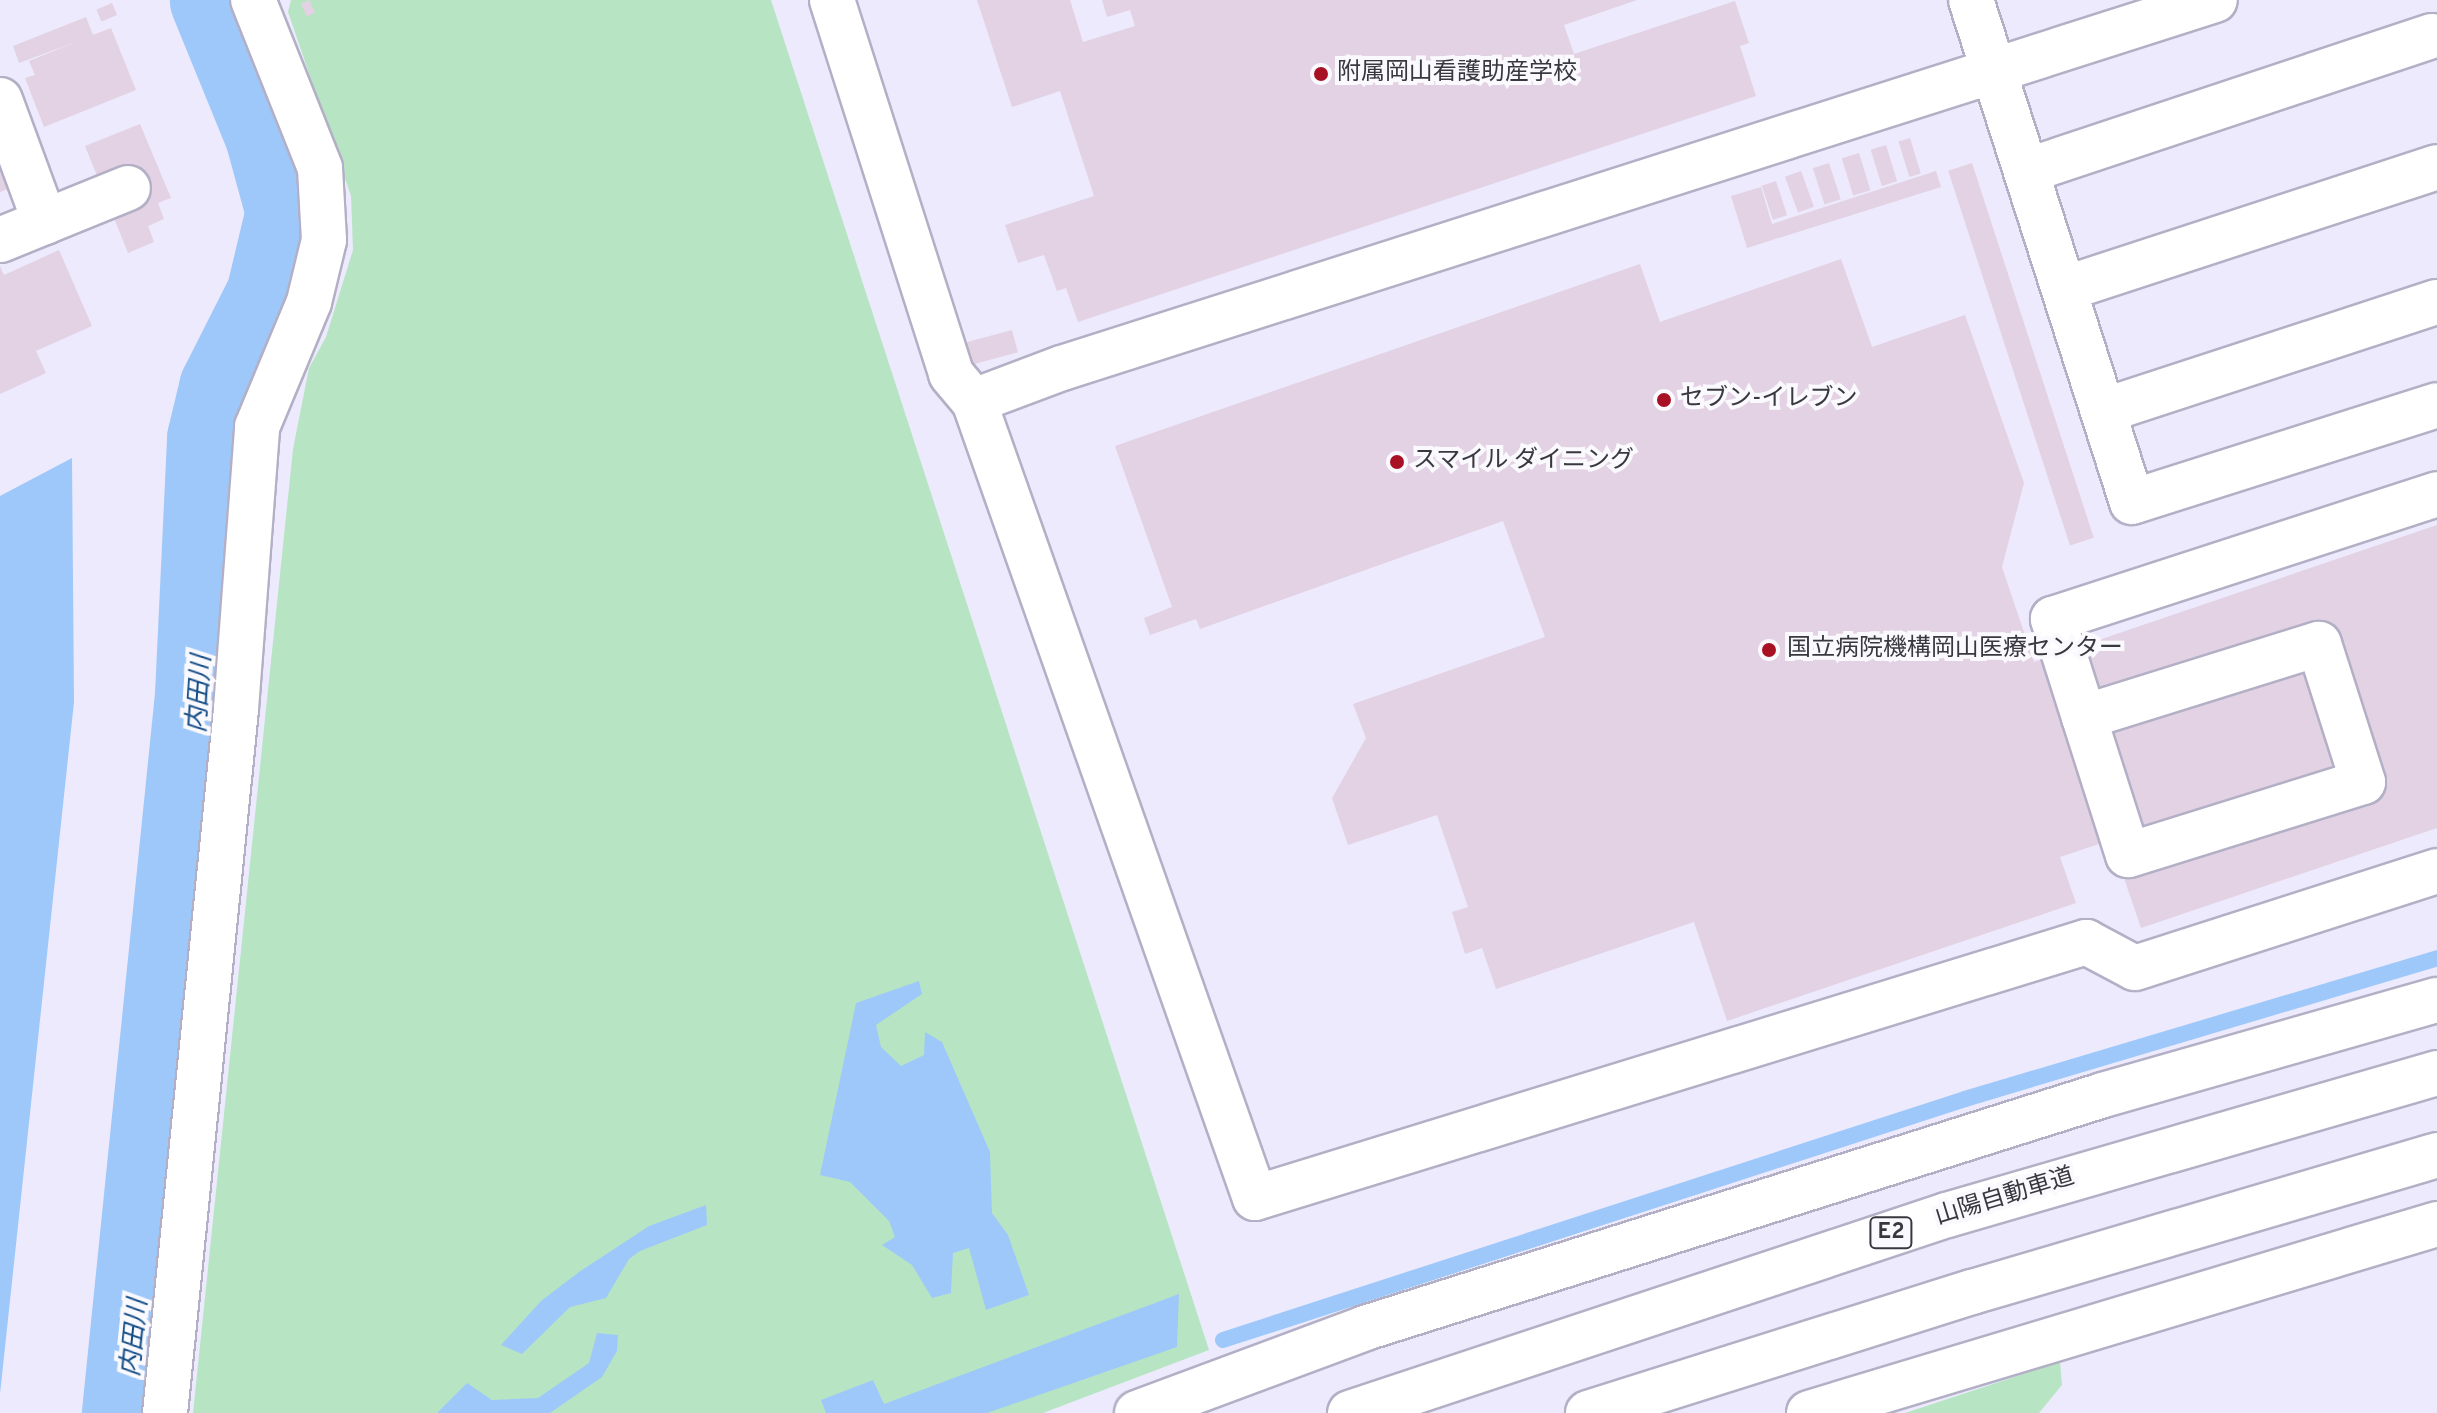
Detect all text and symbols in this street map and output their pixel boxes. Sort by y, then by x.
place label: 附属岡山看護助産学校 [1337,60,1577,88]
marker: 附属岡山看護助産学校 [1312,65,1330,83]
place label: セブン-イレブン [1680,386,1858,414]
marker: セブン-イレブン [1655,391,1673,409]
place label: スマイル ダイニング [1413,448,1635,476]
marker: スマイル ダイニング [1388,453,1406,471]
place label: 国立病院機構岡山医療センター [1787,636,2123,664]
marker: 国立病院機構岡山医療センター [1758,639,1780,661]
water label: 内田川 [183,654,219,734]
street label: 山陽自動車道 [1932,1163,2078,1233]
road number: E2 [1869,1215,1913,1251]
water label: 内田川 [116,1298,156,1378]

